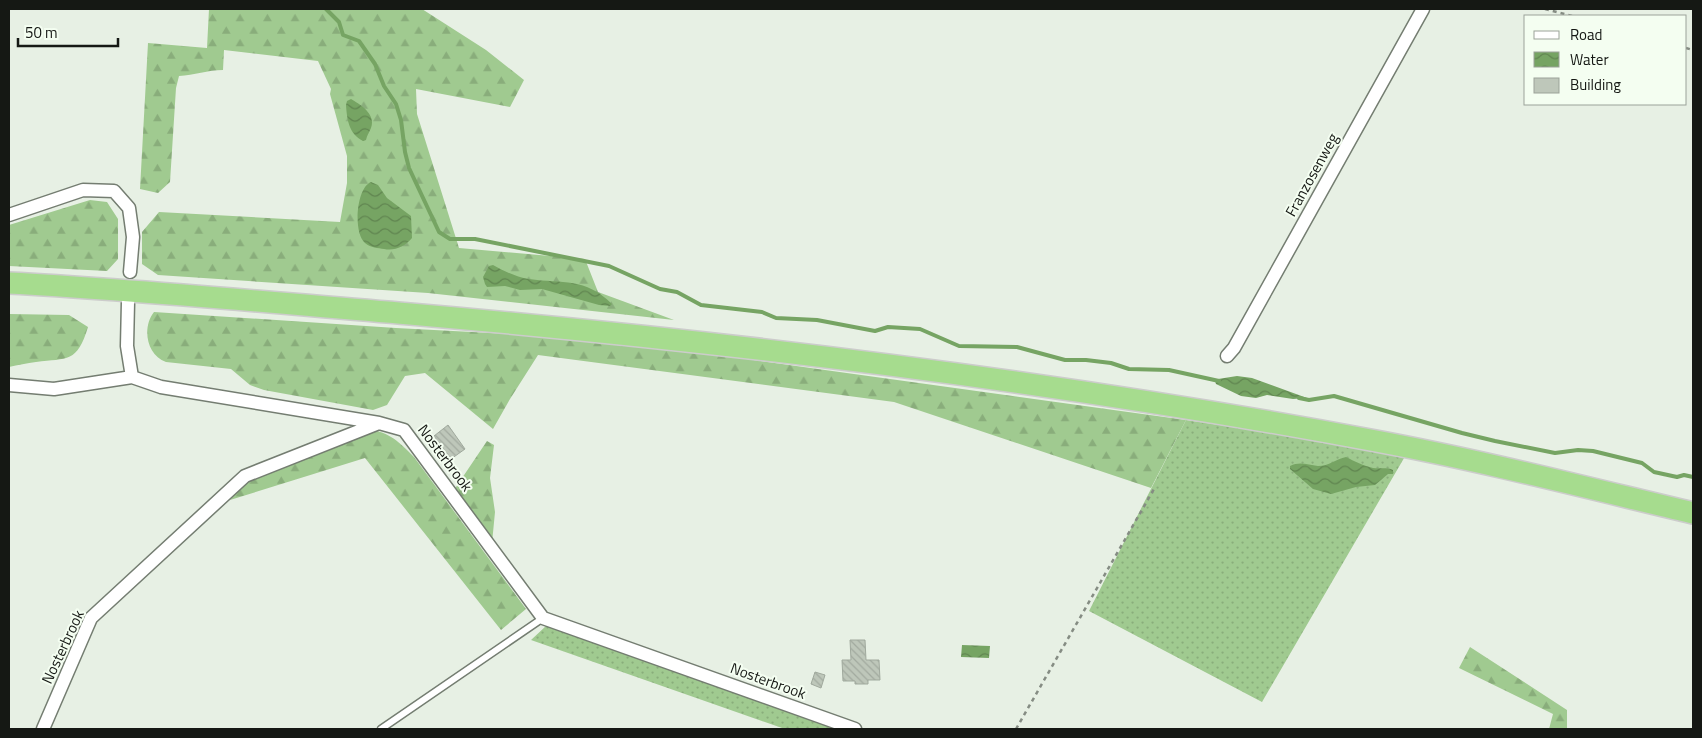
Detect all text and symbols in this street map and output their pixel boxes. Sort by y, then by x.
scale bar [18,15,118,47]
legend [1524,15,1687,105]
text: 50 m [25,21,58,44]
text: Road [1570,23,1602,46]
text: Water [1570,48,1609,71]
text: Building [1570,73,1621,96]
street label: Franzosenweg [1279,129,1344,221]
street label: Nosterbrook [412,419,478,496]
street label: Nosterbrook [35,606,90,687]
street label: Nosterbrook [727,656,809,705]

